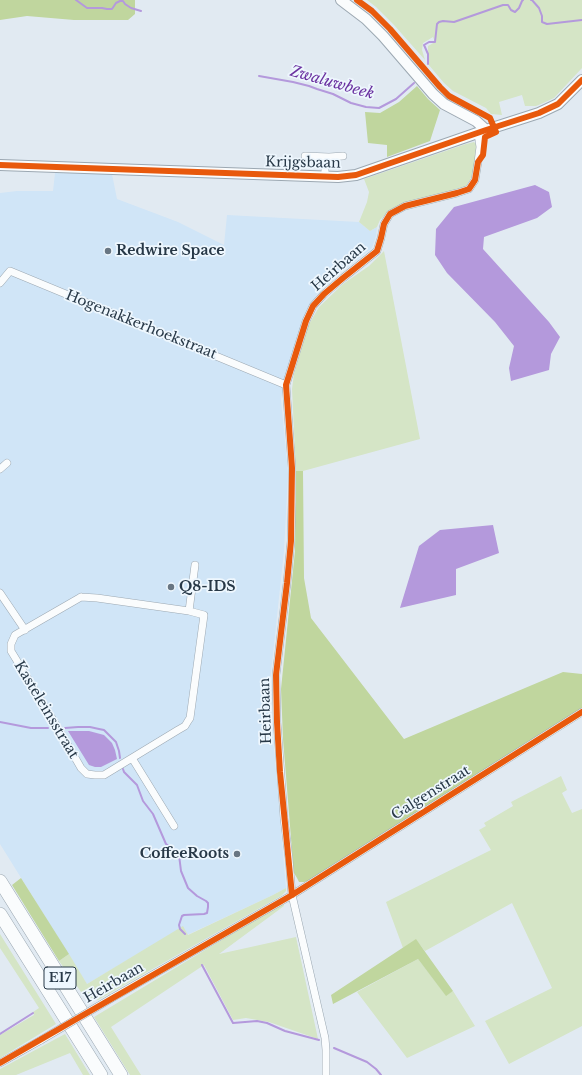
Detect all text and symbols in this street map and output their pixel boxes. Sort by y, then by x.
water label: Zwaluwbeek [288,62,376,104]
street label: Krijgsbaan [265,154,341,172]
street label: Heirbaan [308,239,370,295]
place label: Redwire Space [116,243,224,259]
marker: Redwire Space [103,246,113,256]
street label: Hogenakkerhoekstraat [63,287,219,363]
place label: Q8-IDS [179,579,236,595]
marker: Q8-IDS [166,582,176,592]
street label: Kasteleinsstraat [10,658,82,762]
street label: Heirbaan [256,678,276,744]
street label: Galgenstraat [389,762,473,824]
place label: CoffeeRoots [140,846,229,862]
marker: CoffeeRoots [232,849,242,859]
street label: Heirbaan [81,959,147,1007]
road number: E17 [44,967,76,989]

